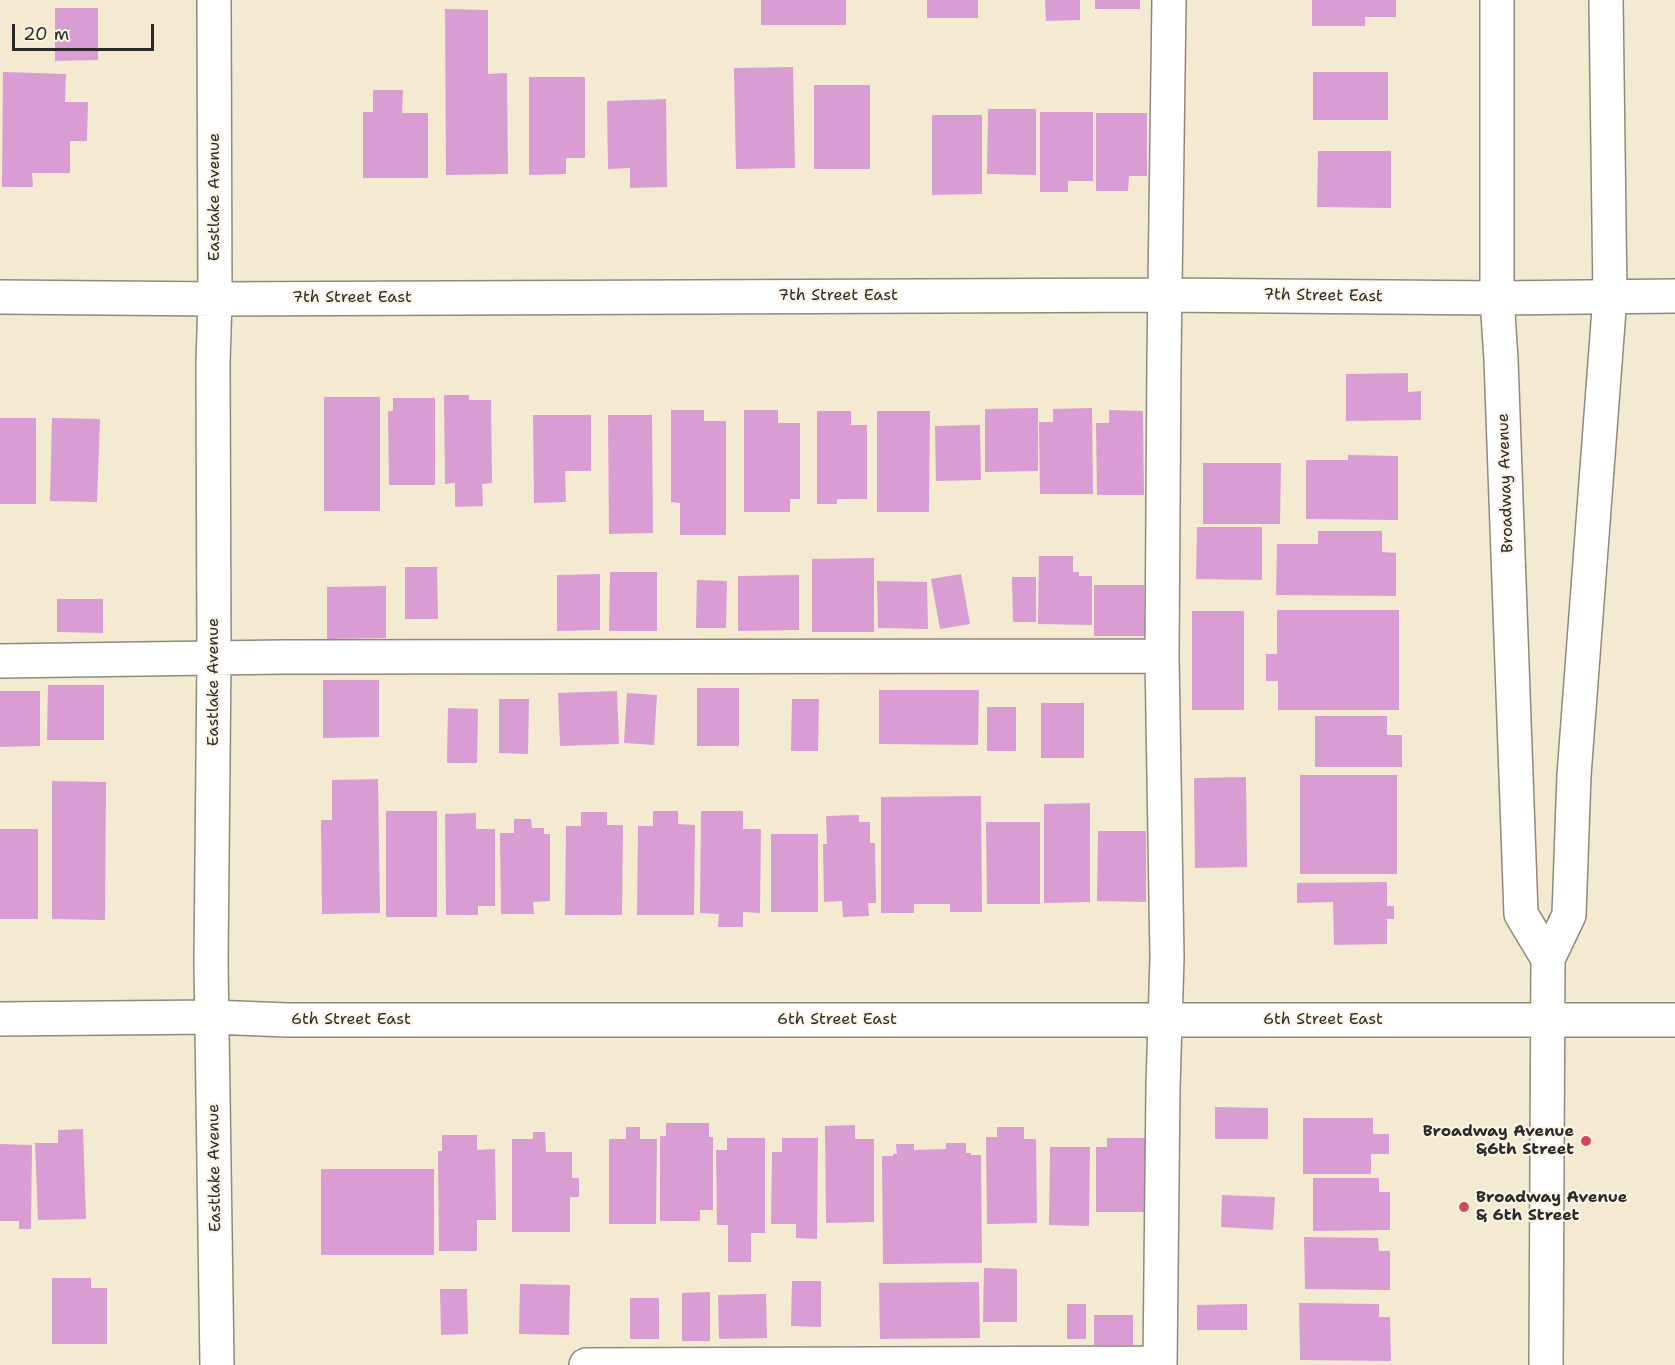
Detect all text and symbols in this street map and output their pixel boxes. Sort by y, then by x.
scale bar [15,12,158,50]
text: 20 m [23,22,69,46]
street label: Eastlake Avenue [205,133,225,261]
street label: 7th Street East [1263,285,1383,307]
street label: 7th Street East [778,286,898,306]
street label: 7th Street East [292,288,412,308]
street label: Broadway Avenue [1494,413,1518,553]
street label: Eastlake Avenue [204,618,224,746]
street label: 6th Street East [291,1010,411,1030]
street label: 6th Street East [777,1010,897,1030]
street label: 6th Street East [1263,1010,1383,1030]
street label: Eastlake Avenue [204,1104,226,1232]
place label: Broadway Avenue &6th Street [1423,1122,1574,1160]
marker: Broadway Avenue &6th Street [1579,1134,1593,1148]
place label: Broadway Avenue & 6th Street [1476,1188,1627,1226]
marker: Broadway Avenue & 6th Street [1457,1200,1471,1214]

